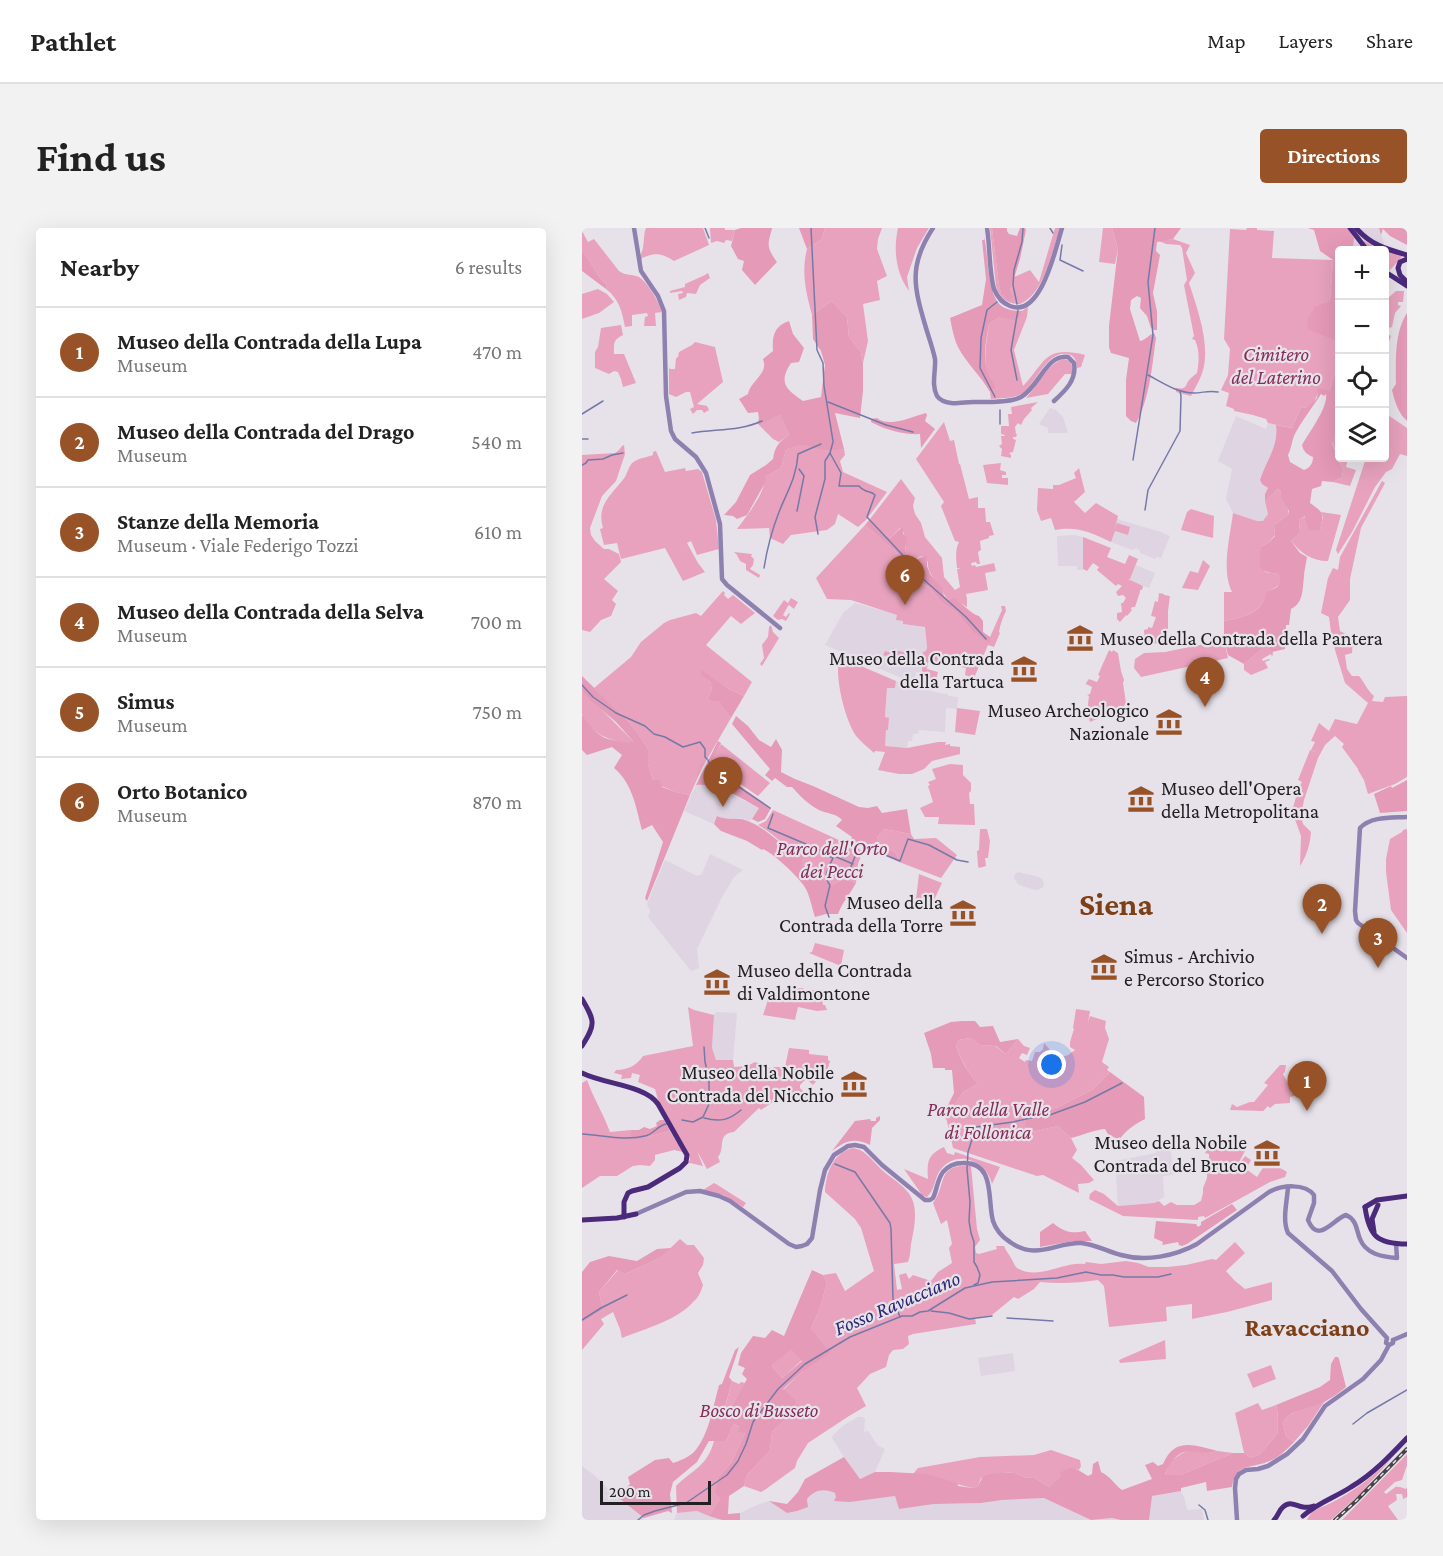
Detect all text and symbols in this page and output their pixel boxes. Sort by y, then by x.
text: Pathlet [30,26,116,57]
text: Map [1207,29,1246,53]
text: Layers [1279,29,1333,53]
text: Share [1366,29,1413,53]
button: Directions [1260,129,1407,183]
text: Find us [36,133,166,180]
map controls [1335,246,1389,462]
button: + [1335,246,1389,300]
text: Nearby [60,253,139,282]
text: 6 results [455,256,522,278]
button: − [1335,300,1389,354]
text: Museo della Contrada della Lupa [117,329,422,354]
text: 1 [76,341,83,363]
text: 470 m [472,341,522,363]
park label: Cimitero del Laterino [1231,343,1321,388]
text: Museum [117,354,188,376]
button: locate [1335,354,1389,408]
button: layers [1335,408,1389,462]
text: Museo della Contrada del Drago [117,419,414,444]
text: 2 [74,431,85,453]
text: 540 m [471,431,522,453]
text: Museum [117,444,188,466]
text: Stanze della Memoria [117,509,319,534]
text: 3 [75,521,84,543]
text: 610 m [474,521,522,543]
text: Museum · Viale Federigo Tozzi [117,534,359,556]
pin: 6 [886,556,924,605]
text: Museo della Contrada della Selva [117,599,424,624]
text: 4 [74,611,85,633]
text: 700 m [471,611,522,633]
museum icon: Museo della Contrada della Pantera [1065,623,1095,653]
text: Museum [117,624,188,646]
place label: Museo della Contrada della Pantera [1100,627,1383,649]
place label: Museo della Contrada della Tartuca [829,647,1004,692]
museum icon: Museo della Contrada della Tartuca [1009,654,1039,684]
pin: 4 [1186,658,1224,707]
text: Simus [117,689,174,714]
place label: Museo Archeologico Nazionale [988,699,1149,744]
text: 5 [75,701,84,723]
text: 750 m [472,701,522,723]
museum icon: Museo Archeologico Nazionale [1154,707,1184,737]
text: Museum [117,714,188,736]
pin: 5 [704,758,742,807]
place label: Museo dell'Opera della Metropolitana [1161,777,1319,823]
text: Orto Botanico [117,779,248,804]
museum icon: Museo dell'Opera della Metropolitana [1126,784,1156,814]
text: 6 [74,791,85,813]
text: 870 m [472,791,522,813]
text: Museum [117,804,188,826]
park label: Parco dell'Orto dei Pecci [776,837,888,882]
pin: 2 [1302,884,1342,934]
district label: Siena [1079,886,1153,922]
place label: Museo della Contrada della Torre [779,891,943,936]
museum icon: Museo della Contrada della Torre [948,898,978,928]
pin: 3 [1358,918,1398,968]
place label: Simus - Archivio e Percorso Storico [1124,945,1265,990]
museum icon: Simus - Archivio e Percorso Storico [1089,952,1119,982]
place label: Museo della Contrada di Valdimontone [737,959,912,1004]
museum icon: Museo della Contrada di Valdimontone [702,967,732,997]
your location [1037,1050,1066,1079]
place label: Museo della Nobile Contrada del Nicchio [666,1061,834,1106]
pin: 1 [1288,1062,1326,1111]
museum icon: Museo della Nobile Contrada del Nicchio [839,1069,869,1099]
park label: Parco della Valle di Follonica [927,1098,1050,1143]
place label: Museo della Nobile Contrada del Bruco [1093,1131,1247,1176]
museum icon: Museo della Nobile Contrada del Bruco [1252,1138,1282,1168]
water label: Fosso Ravacciano [830,1266,964,1340]
district label: Ravacciano [1245,1313,1369,1342]
park label: Bosco di Busseto [700,1399,818,1421]
scale bar [600,1478,711,1506]
text: 200 m [609,1483,651,1500]

